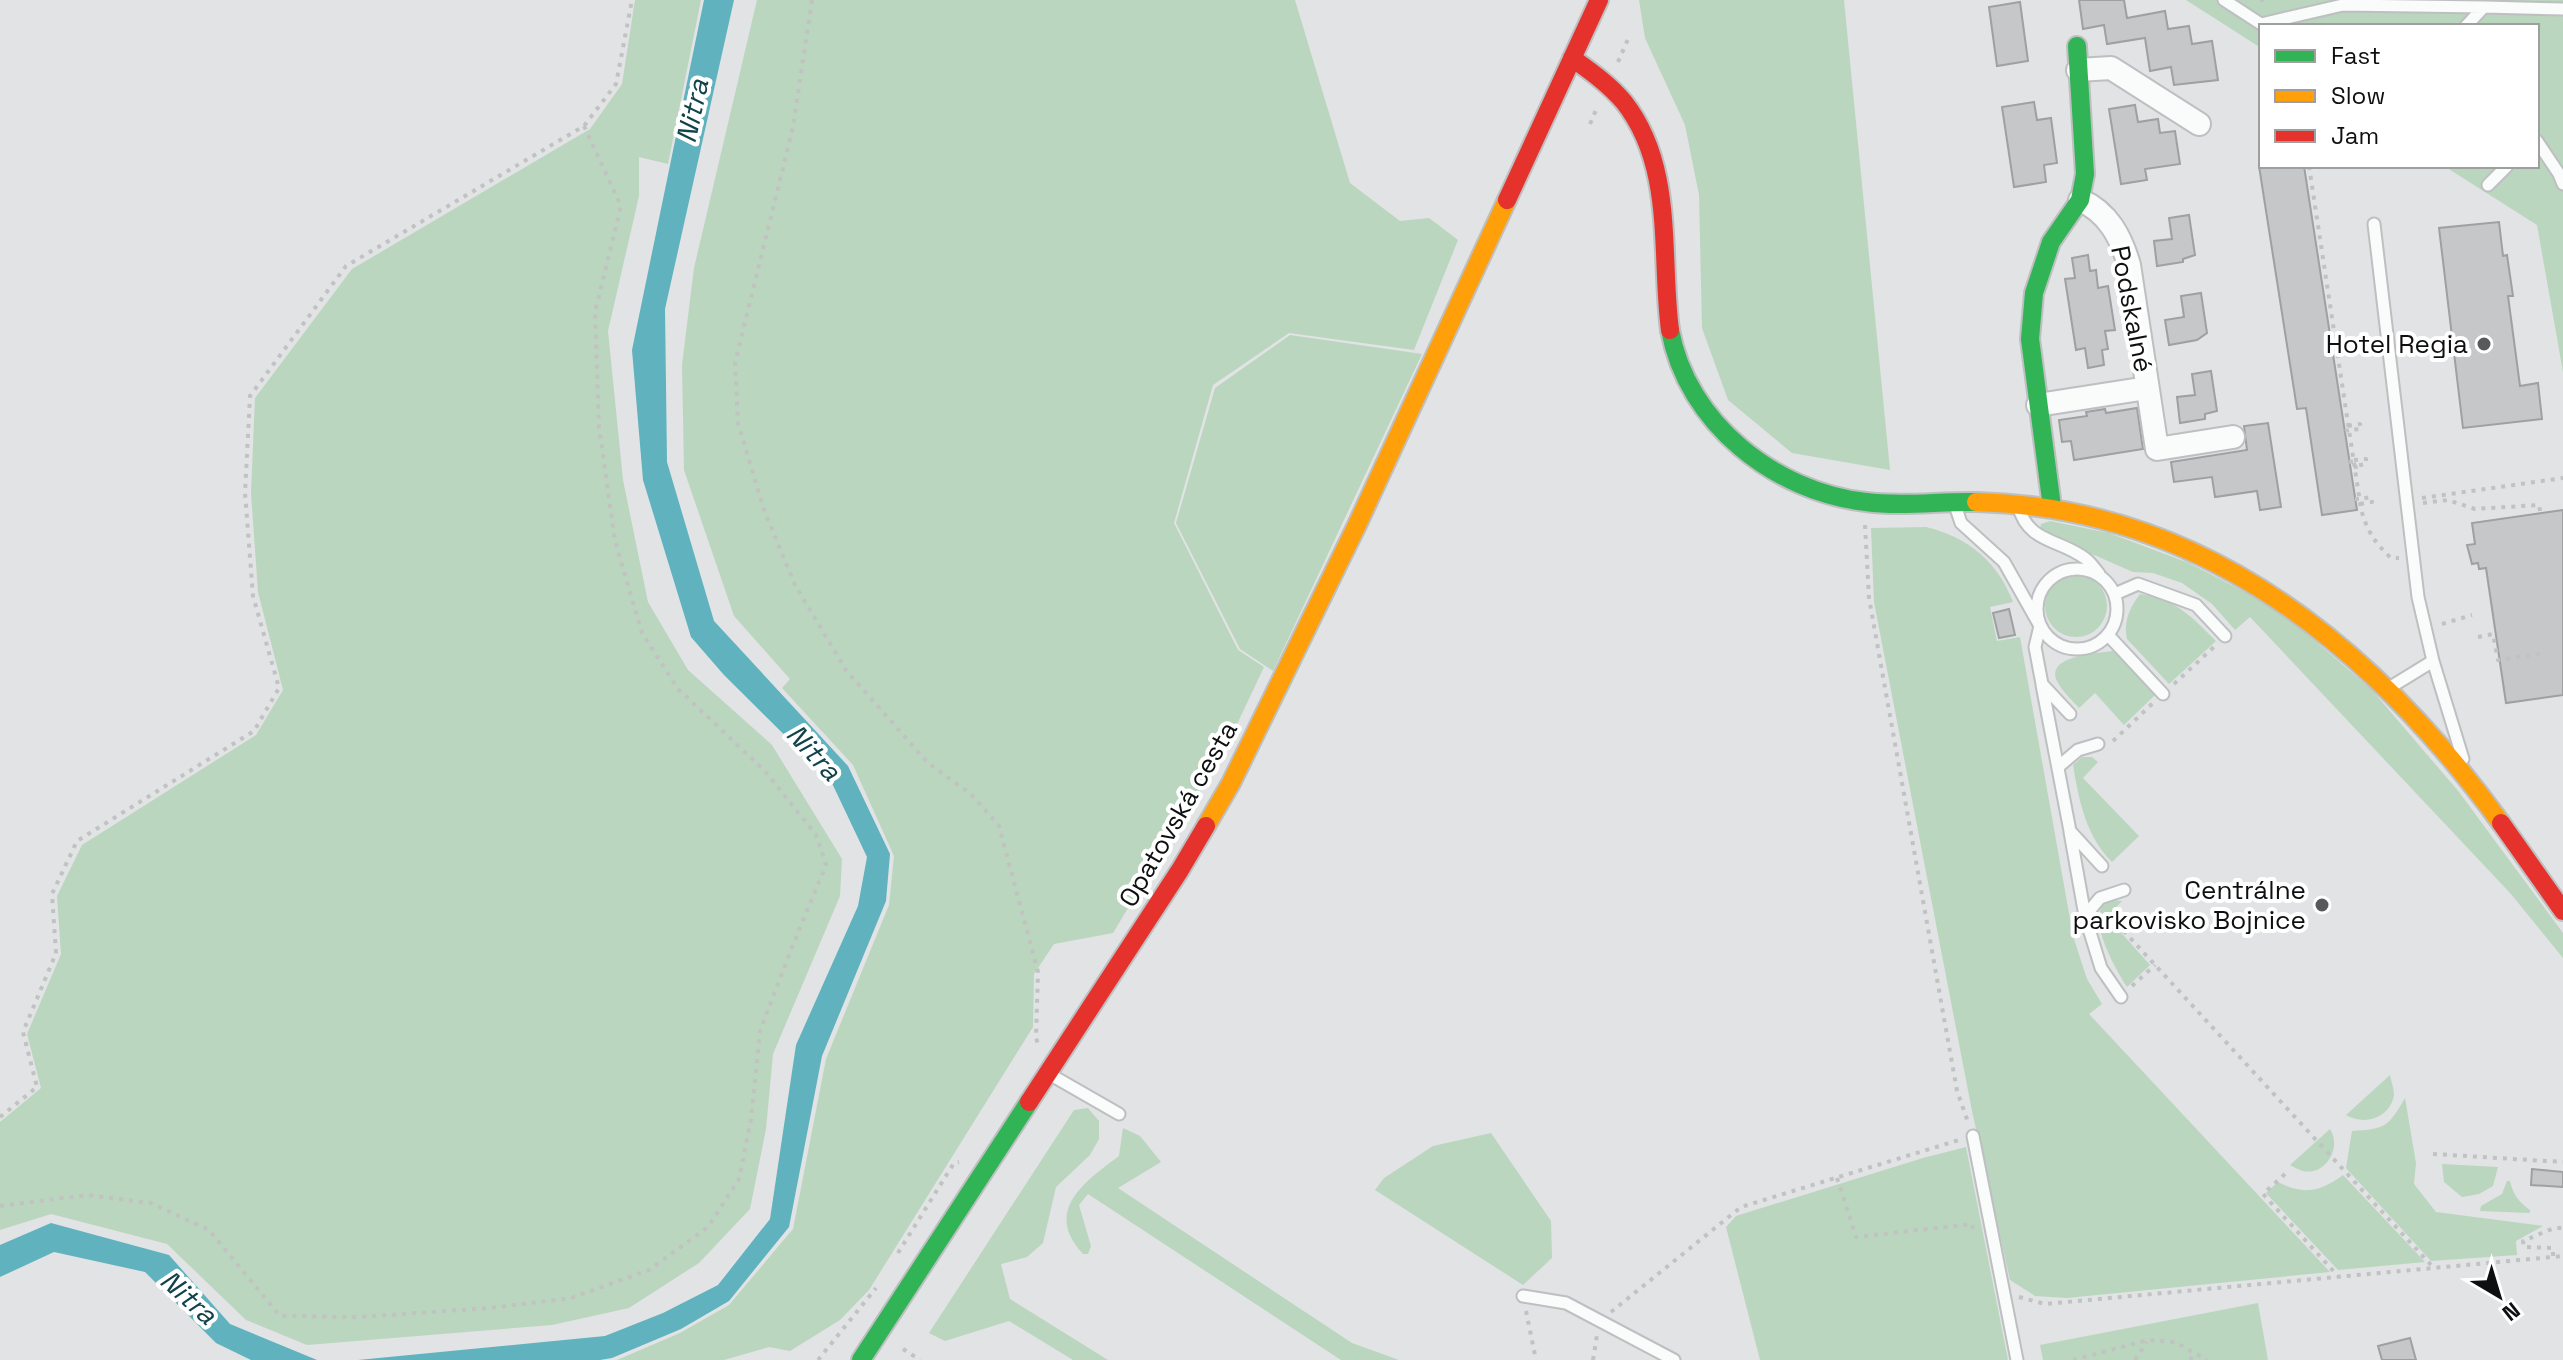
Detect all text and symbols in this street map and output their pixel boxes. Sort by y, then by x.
legend [2259,24,2539,168]
text: Fast [2331,40,2381,71]
water label: Nitra [668,75,717,146]
text: Slow [2331,80,2385,111]
text: Jam [2331,120,2379,151]
street label: Podskalné [2103,243,2161,375]
place label: Hotel Regia [2326,327,2468,361]
marker: Hotel Regia [2475,335,2493,353]
street label: Opatovská cesta [1111,715,1245,913]
water label: Nitra [779,716,850,789]
place label: Centrálne parkovisko Bojnice [2073,873,2306,937]
marker: Centrálne parkovisko Bojnice [2313,896,2331,914]
north arrow [2459,1256,2539,1336]
water label: Nitra [153,1262,226,1333]
text: N [2497,1296,2526,1327]

